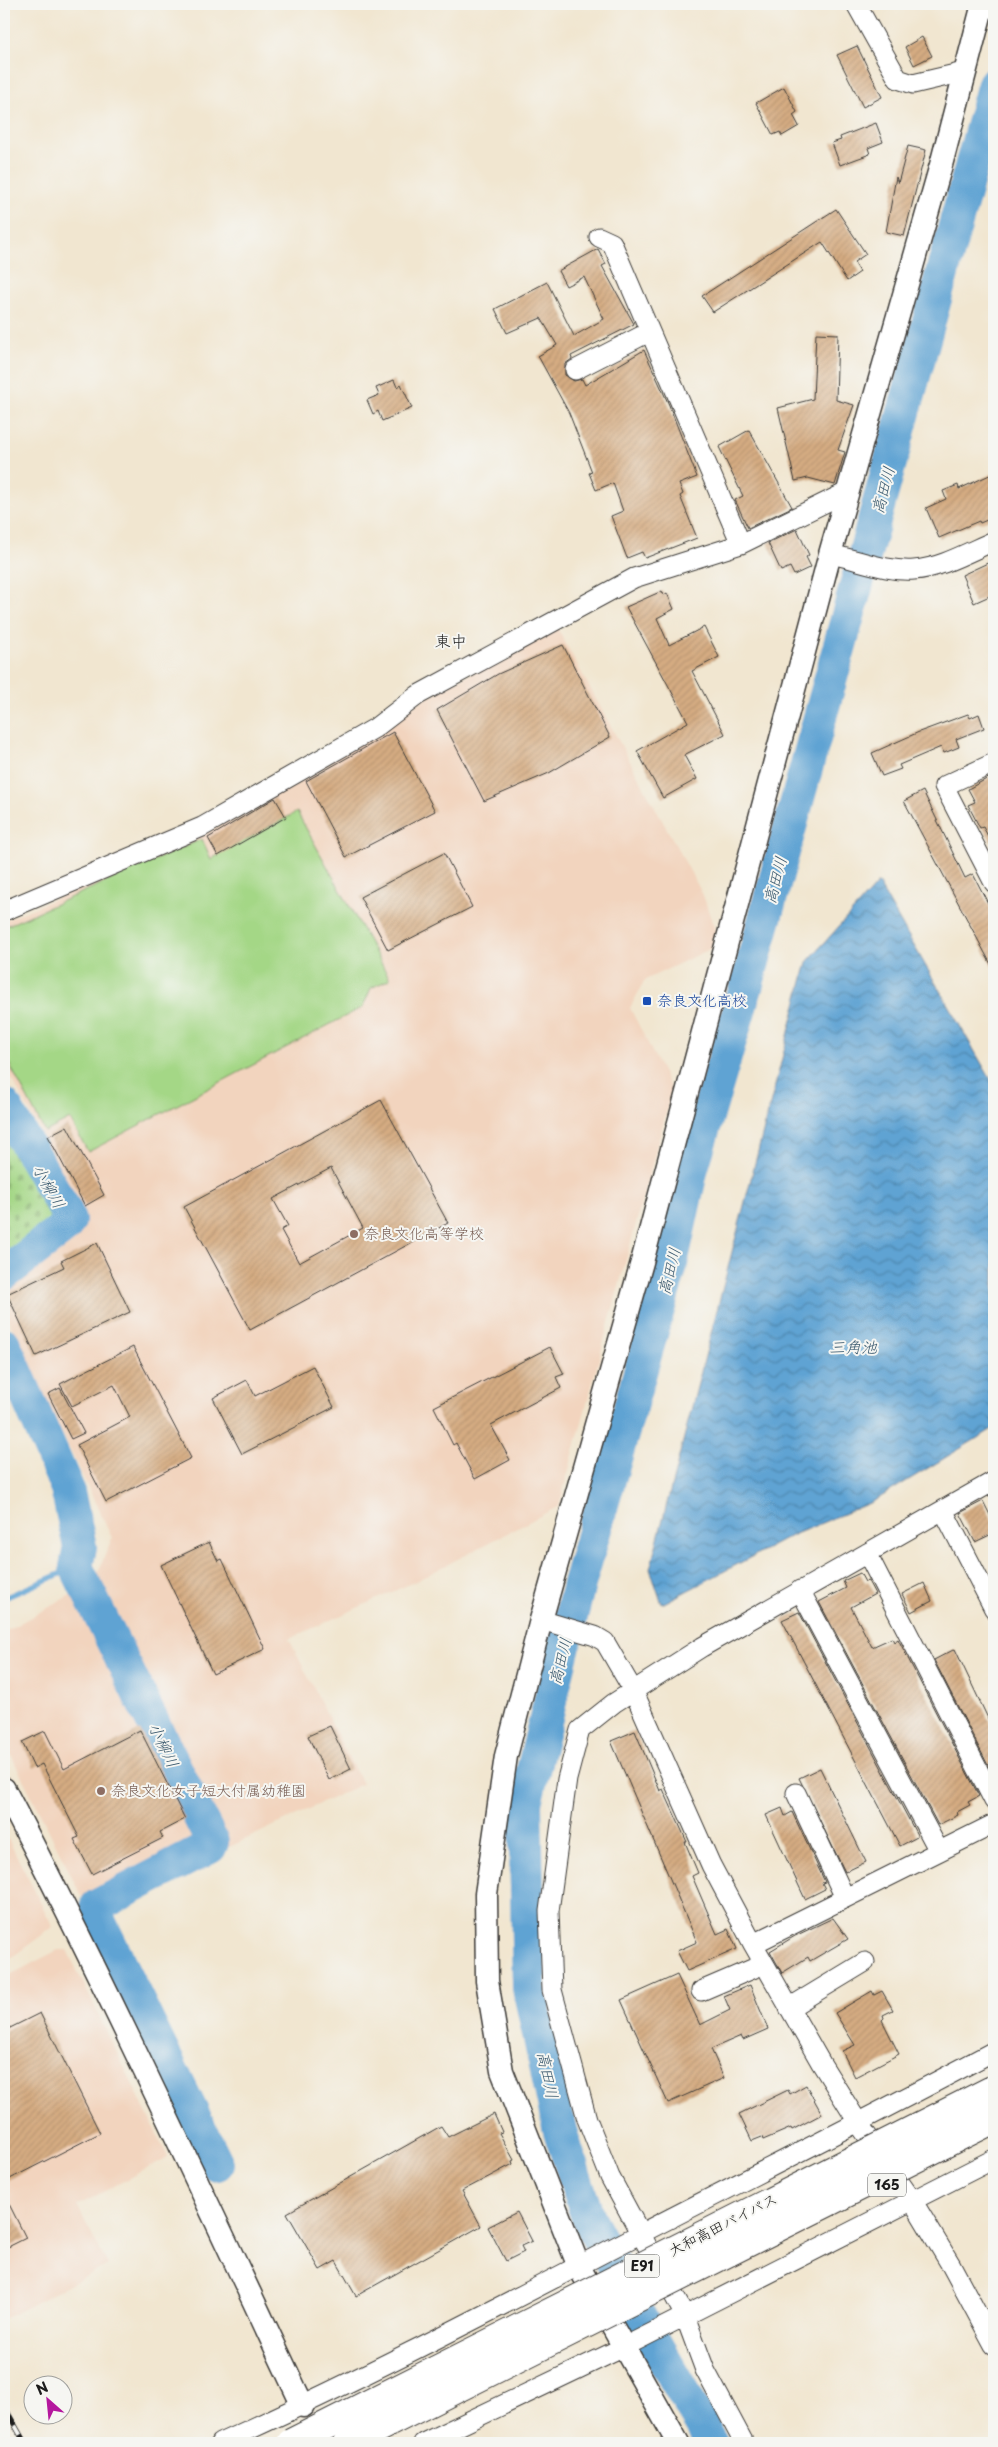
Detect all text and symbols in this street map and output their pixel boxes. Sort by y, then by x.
water label: 高田川 [864,463,900,516]
district label: 東中 [435,628,467,652]
water label: 高田川 [756,853,792,906]
place label: 奈良文化高校 [657,988,747,1011]
marker: 奈良文化高校 [641,995,653,1007]
water label: 小柳川 [28,1159,72,1212]
place label: 奈良文化高等学校 [364,1221,484,1244]
marker: 奈良文化高等学校 [348,1228,360,1240]
water label: 高田川 [651,1245,685,1297]
water label: 三角池 [829,1334,878,1358]
water label: 高田川 [542,1635,576,1687]
water label: 小柳川 [144,1718,186,1771]
place label: 奈良文化女子短大付属幼稚園 [111,1778,306,1801]
marker: 奈良文化女子短大付属幼稚園 [95,1785,107,1797]
water label: 高田川 [532,2049,566,2101]
road number: 165 [868,2174,906,2196]
street label: 大和高田バイパス [664,2186,781,2261]
road number: E91 [624,2254,660,2278]
north arrow [22,2374,72,2424]
text: N [32,2376,52,2400]

